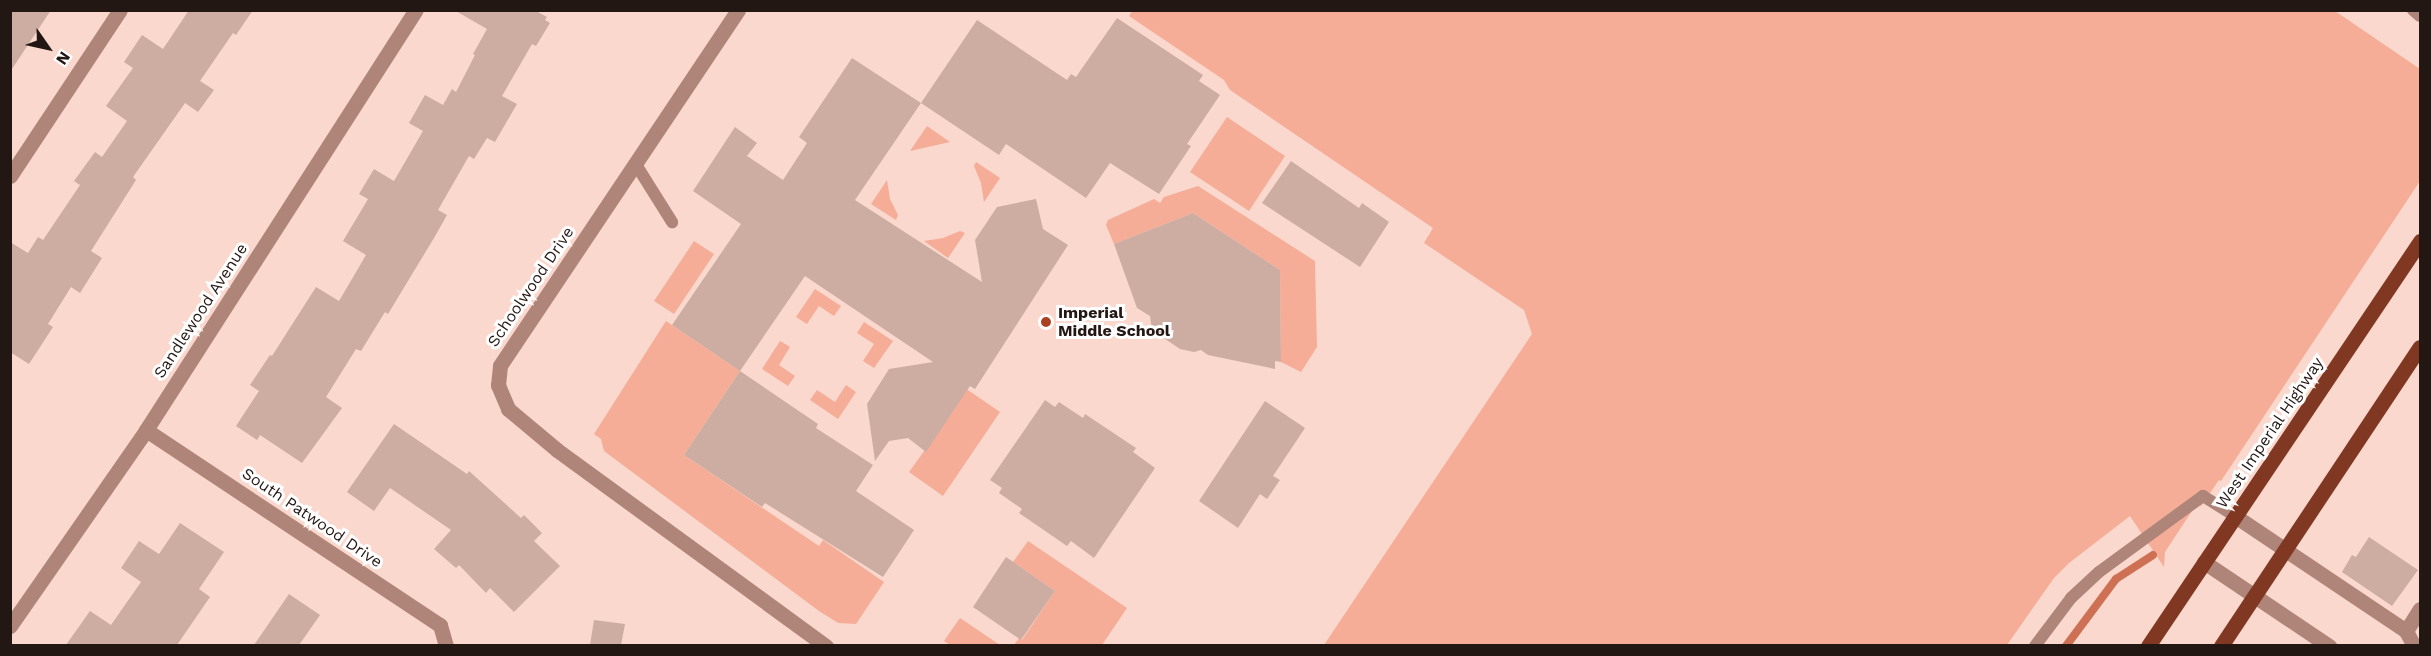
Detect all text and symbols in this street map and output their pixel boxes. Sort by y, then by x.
north arrow [18,18,78,78]
text: N [52,48,75,69]
street label: Schoolwood Drive [484,223,578,351]
street label: Sandlewood Avenue [150,240,252,382]
place label: Imperial Middle School [1058,303,1170,341]
marker: Imperial Middle School [1039,315,1053,329]
street label: West Imperial Highway [2212,354,2328,512]
street label: South Patwood Drive [238,464,386,572]

